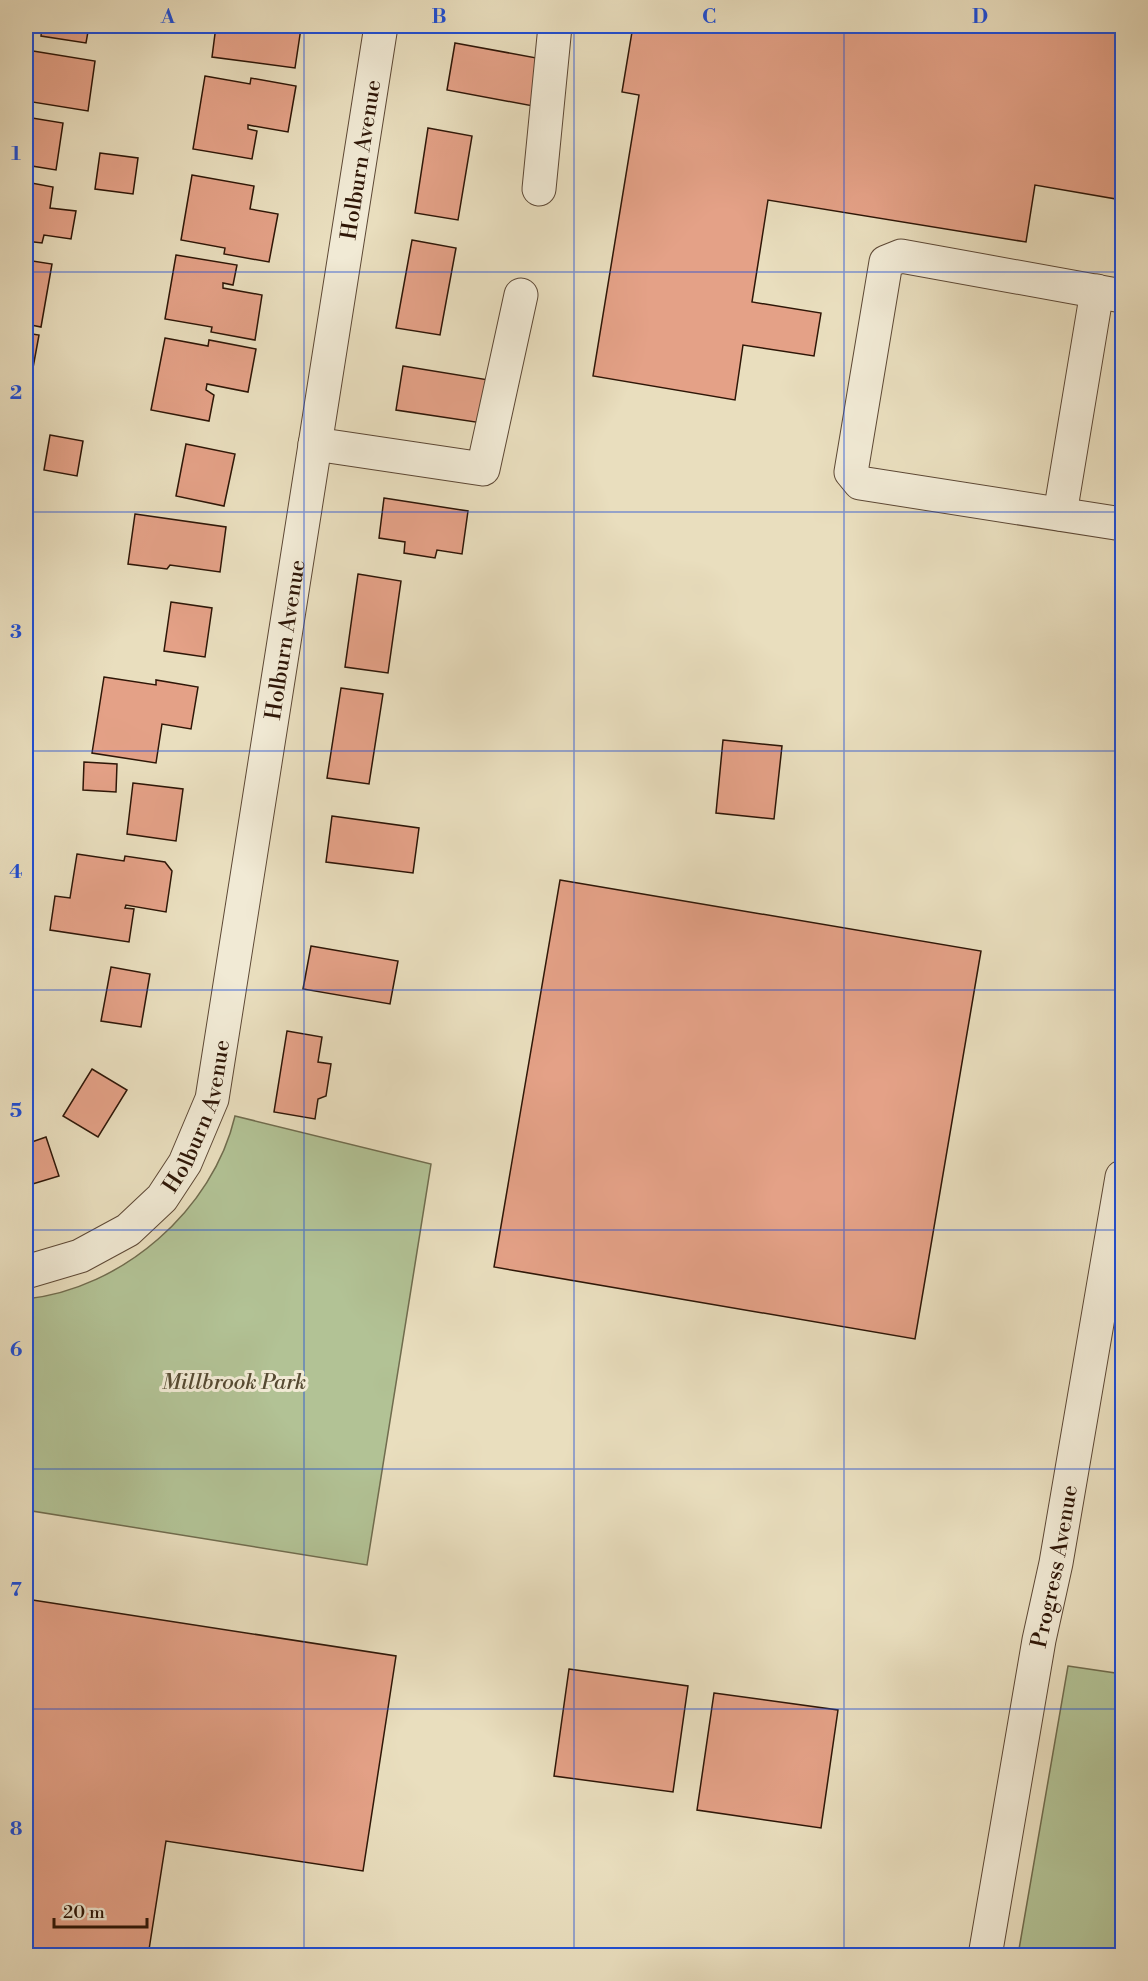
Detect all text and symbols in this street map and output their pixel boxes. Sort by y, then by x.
text: A [160,5,176,30]
text: B [431,5,447,30]
text: C [702,5,716,30]
text: D [972,5,988,30]
street label: Holburn Avenue [336,78,387,242]
text: 1 [11,142,21,167]
text: 2 [10,381,22,406]
street label: Holburn Avenue [260,558,312,722]
text: 3 [10,620,22,645]
text: 4 [9,860,23,885]
street label: Holburn Avenue [157,1038,236,1198]
text: 5 [10,1099,22,1124]
text: 6 [10,1338,23,1363]
park label: Millbrook Park [162,1369,306,1396]
street label: Progress Avenue [1026,1483,1084,1650]
text: 7 [10,1578,22,1603]
text: 8 [10,1817,23,1842]
scale bar [54,1891,147,1929]
text: 20 m [63,1901,105,1924]

